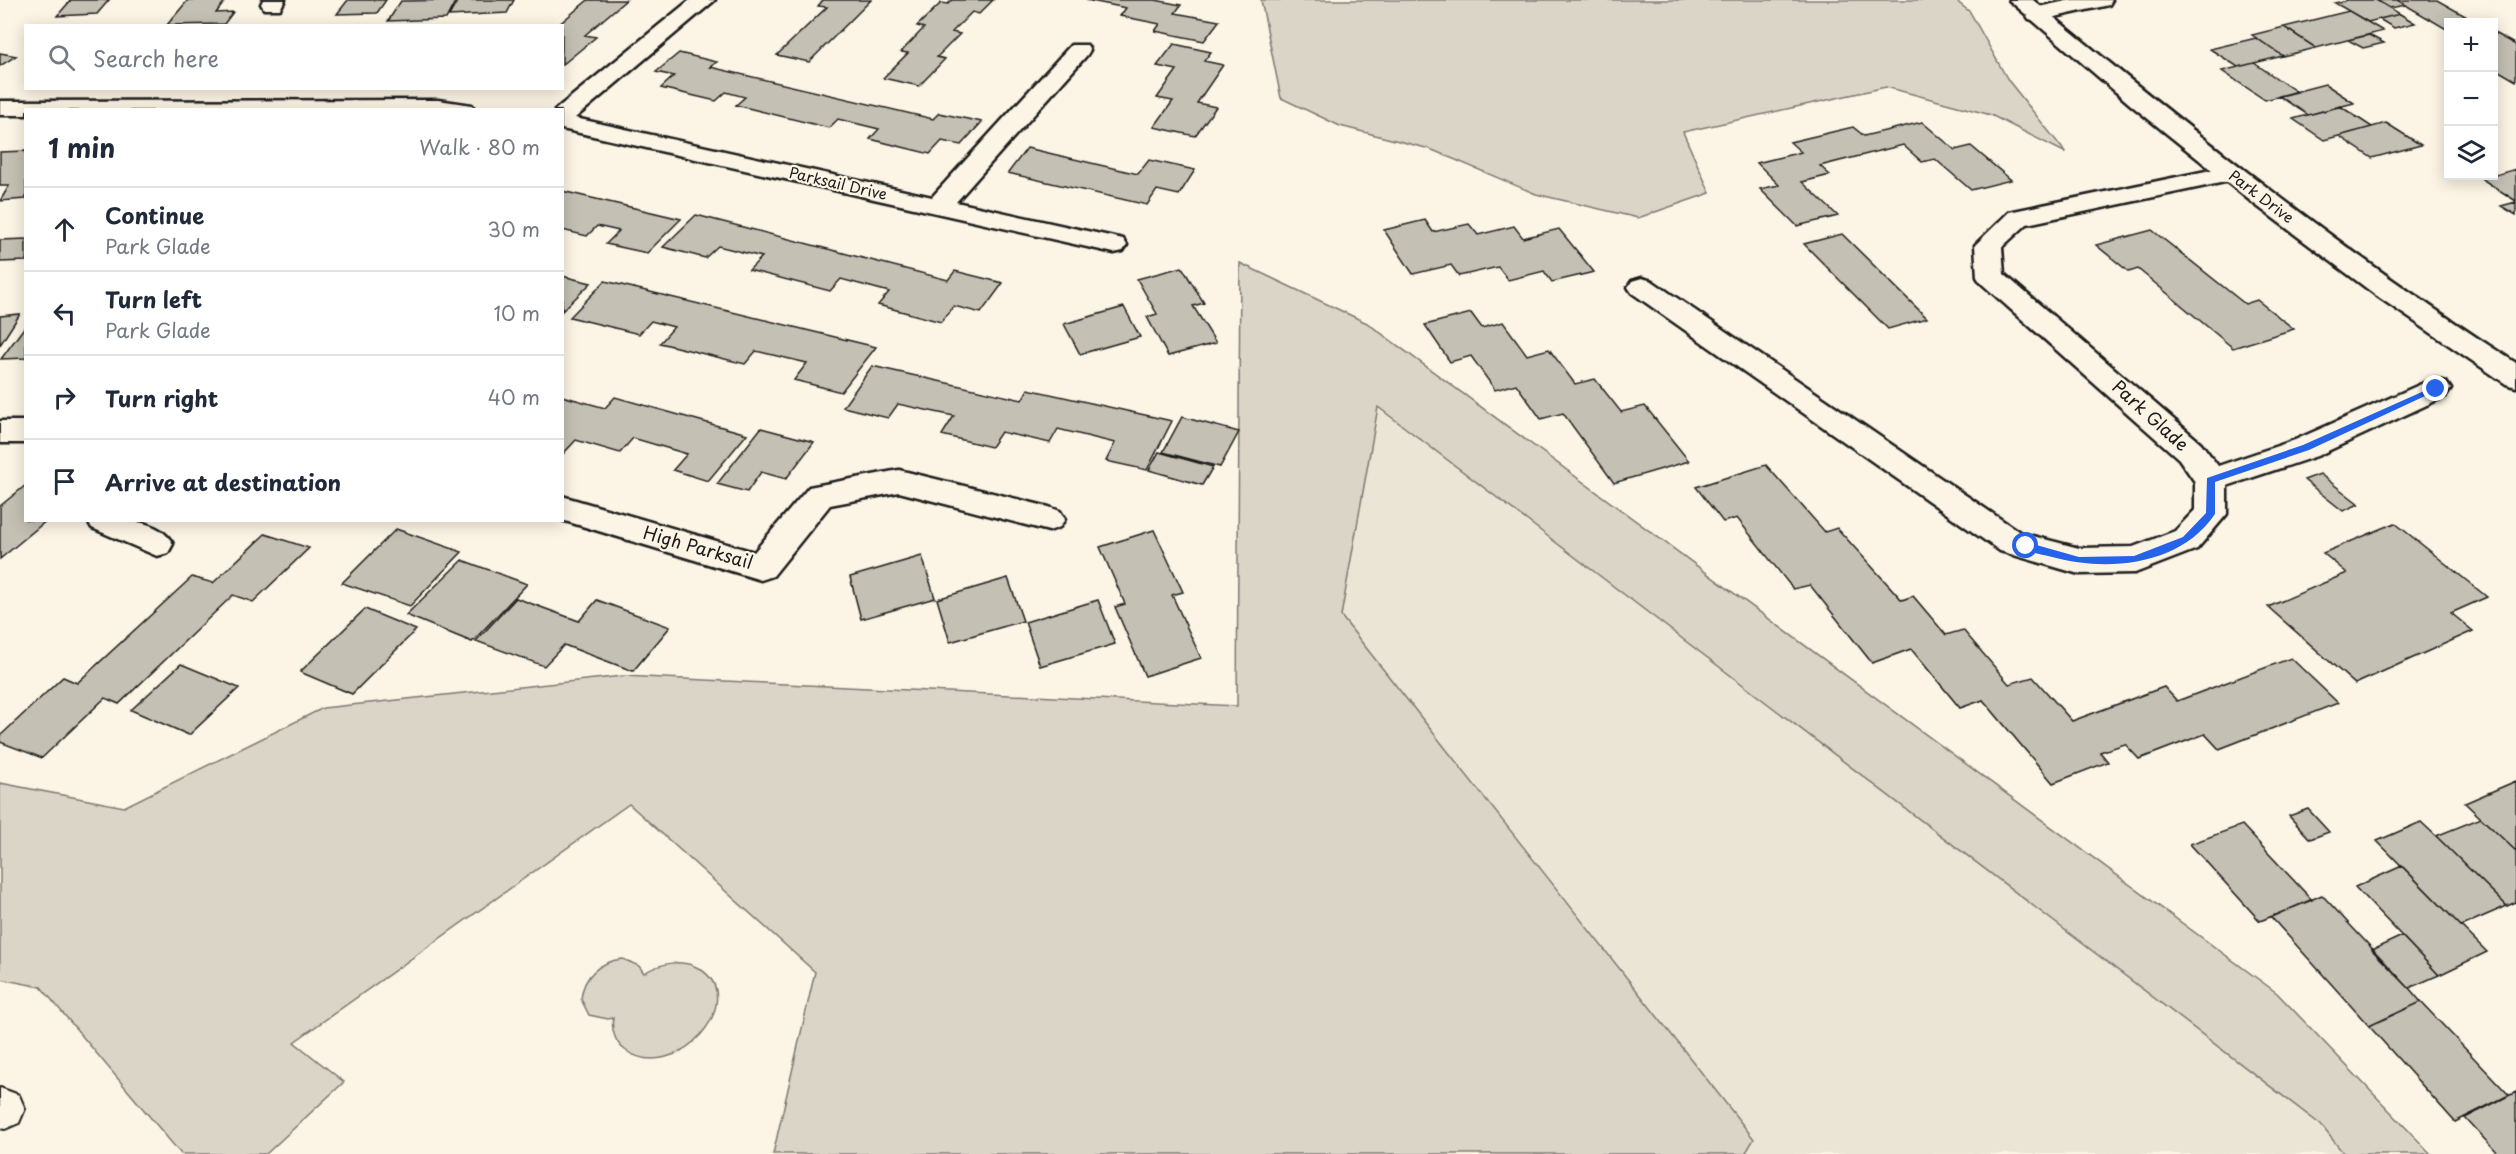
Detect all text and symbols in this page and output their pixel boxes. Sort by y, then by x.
map controls [2444,18,2498,180]
button: + [2444,18,2498,72]
search box [24,24,564,90]
icon: search [45,41,78,74]
text: Search here [93,41,219,74]
button: − [2444,72,2498,126]
button: layers [2444,126,2498,180]
text: 1 min [48,128,115,167]
text: Walk · 80 m [419,132,540,162]
street label: Parksail Drive [787,160,890,205]
street label: Park Drive [2224,164,2299,228]
text: Continue [105,198,204,231]
icon: ahead [48,213,81,246]
text: 30 m [487,214,540,244]
text: Park Glade [105,231,211,261]
text: Turn left [105,282,202,315]
icon: left [48,297,81,330]
text: 10 m [493,298,540,328]
text: Park Glade [105,315,211,345]
street label: Park Glade [2107,373,2195,457]
route end [2422,375,2448,401]
icon: right [48,381,81,414]
text: Turn right [105,381,218,414]
text: 40 m [488,382,540,412]
icon: arrive [48,465,81,498]
text: Arrive at destination [105,465,341,498]
street label: High Parksail [640,518,756,575]
route start [2012,532,2038,558]

